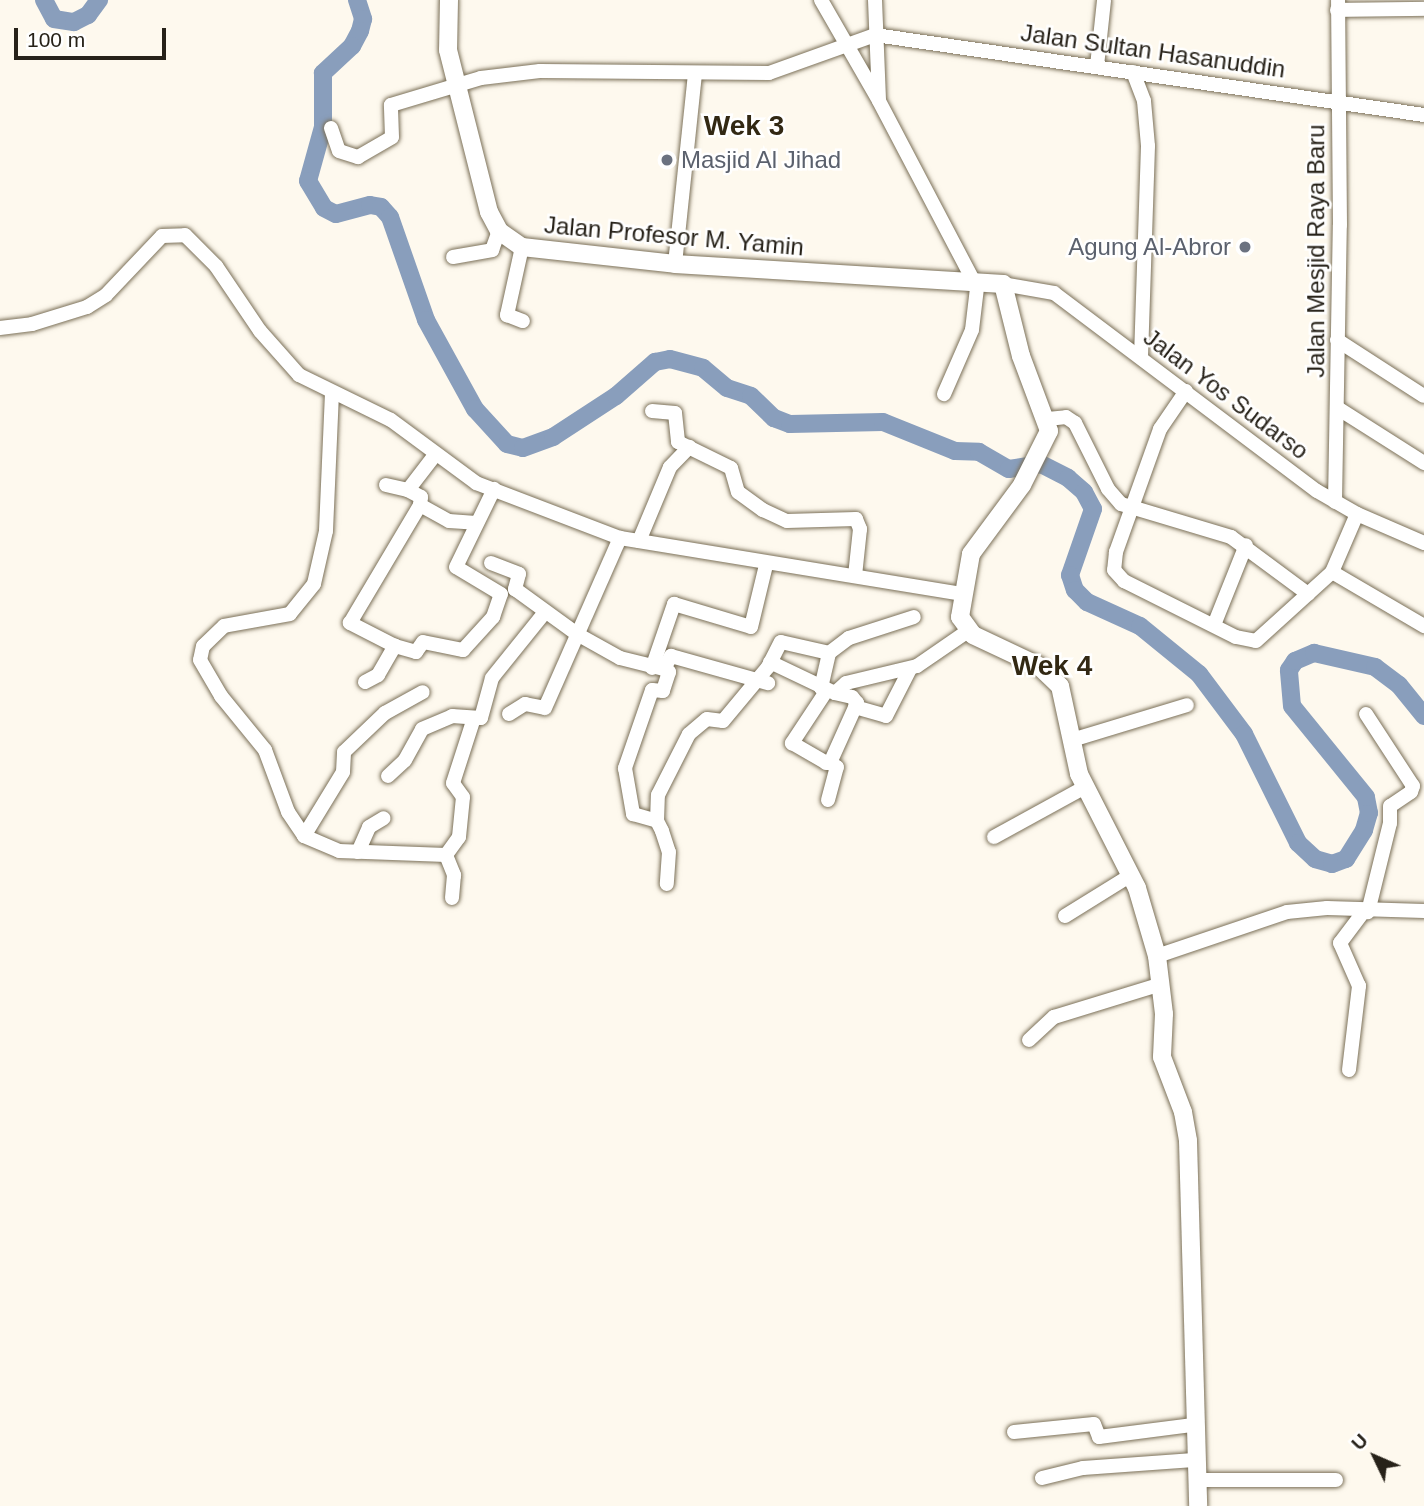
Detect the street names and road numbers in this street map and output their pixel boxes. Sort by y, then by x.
street label: Jalan Sultan Hasanuddin [1019,18,1287,84]
street label: Jalan Mesjid Raya Baru [1302,124,1330,378]
street label: Jalan Profesor M. Yamin [543,210,805,262]
street label: Jalan Yos Sudarso [1138,323,1314,465]

